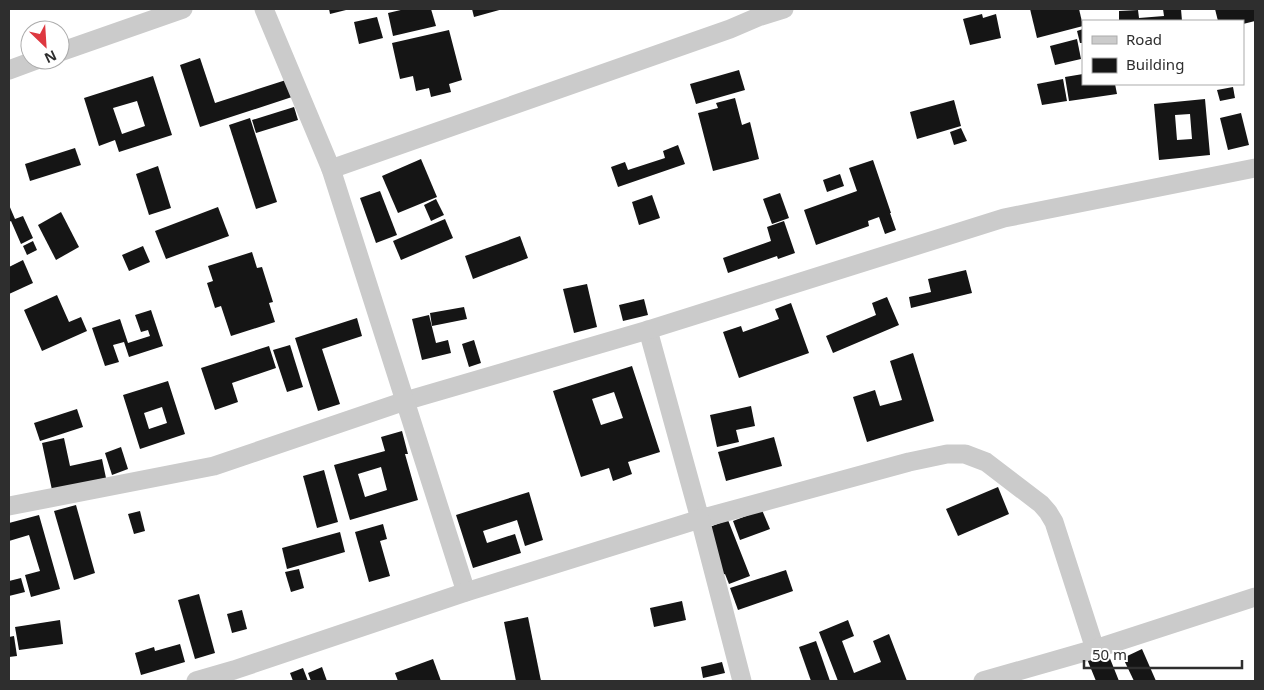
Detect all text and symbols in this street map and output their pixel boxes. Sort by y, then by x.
north arrow [20,20,70,70]
legend [1082,20,1244,85]
text: Road [1126,29,1162,49]
text: N [42,46,60,68]
text: Building [1126,54,1184,74]
scale bar [1084,638,1242,670]
text: 50 m [1092,644,1127,664]

